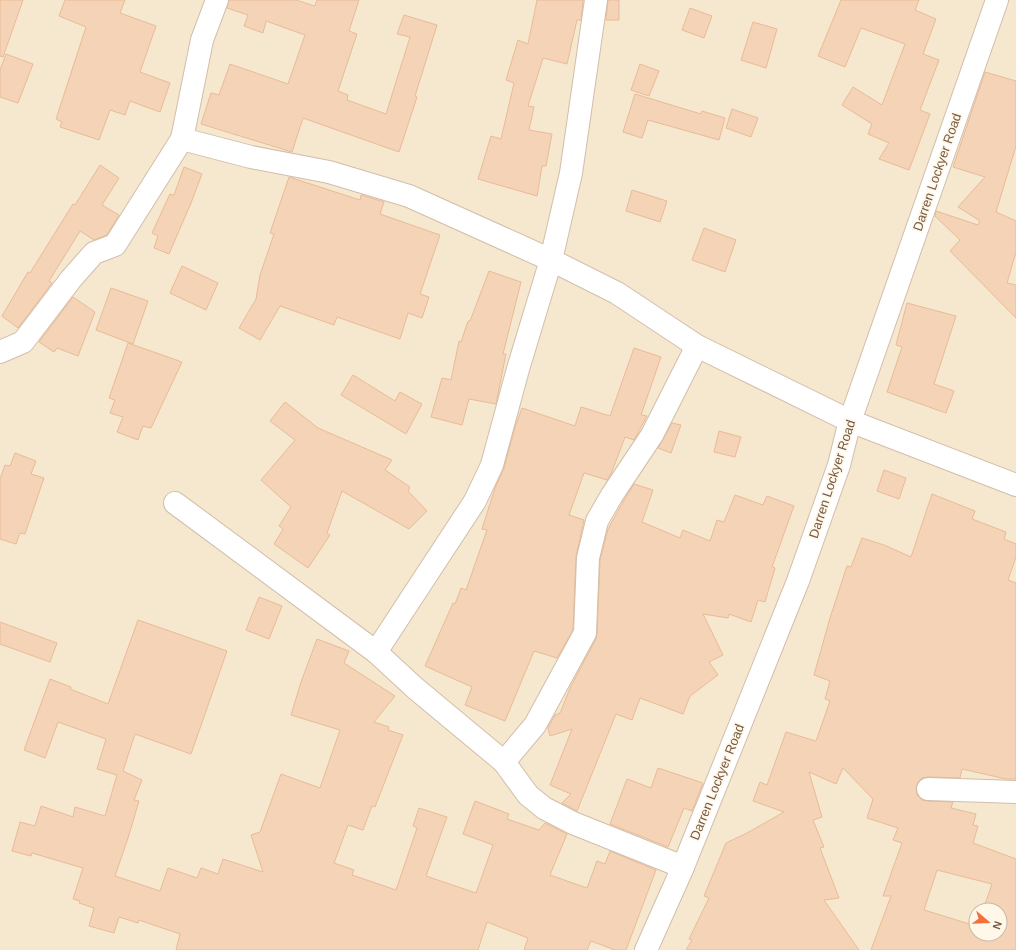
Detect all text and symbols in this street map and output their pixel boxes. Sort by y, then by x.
street label: Darren Lockyer Road [910,111,964,233]
street label: Darren Lockyer Road [806,418,858,540]
street label: Darren Lockyer Road [687,722,747,842]
north arrow [968,902,1008,942]
text: N [990,920,1004,931]

